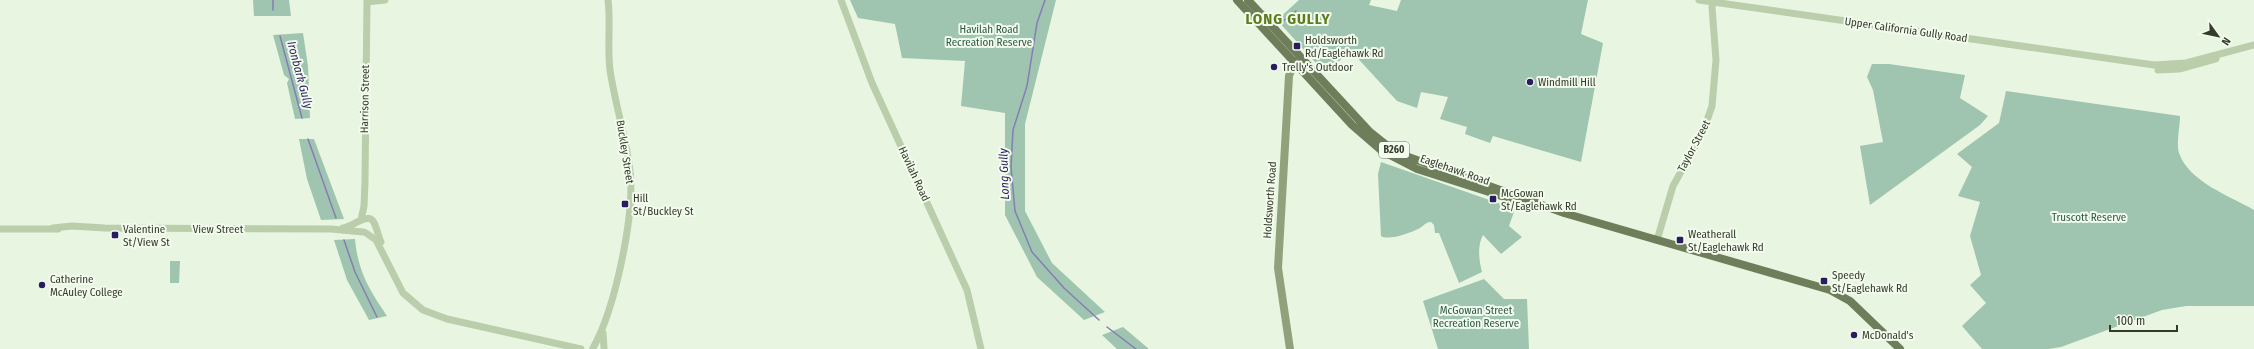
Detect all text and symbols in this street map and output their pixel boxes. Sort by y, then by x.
district label: LONG GULLY [1245,10,1331,28]
street label: Upper California Gully Road [1844,15,1968,45]
north arrow [2198,16,2238,56]
park label: Havilah Road Recreation Reserve [946,23,1032,49]
place label: Holdsworth Rd/Eaglehawk Rd [1305,34,1383,60]
text: N [2219,35,2233,47]
water label: Ironbark Gully [284,40,316,111]
marker: Holdsworth Rd/Eaglehawk Rd [1292,41,1302,51]
place label: Trelly's Outdoor [1282,61,1353,74]
marker: Trelly's Outdoor [1269,62,1279,72]
street label: Harrison Street [358,64,372,133]
place label: Windmill Hill [1538,76,1596,89]
marker: Windmill Hill [1525,77,1535,87]
street label: Taylor Street [1675,118,1713,174]
street label: Buckley Street [614,119,637,185]
road number: B260 [1379,142,1409,158]
street label: Havilah Road [896,145,932,203]
water label: Long Gully [996,148,1012,200]
street label: Eaglehawk Road [1419,152,1491,188]
street label: Holdsworth Road [1261,161,1279,239]
place label: McGowan St/Eaglehawk Rd [1501,187,1577,213]
place label: Hill St/Buckley St [633,192,694,218]
marker: McGowan St/Eaglehawk Rd [1488,194,1498,204]
marker: Hill St/Buckley St [620,199,630,209]
park label: Truscott Reserve [2052,211,2126,224]
place label: Valentine St/View St [123,223,170,249]
street label: View Street [193,223,244,236]
place label: Weatherall St/Eaglehawk Rd [1688,228,1764,254]
marker: Valentine St/View St [110,230,120,240]
marker: Weatherall St/Eaglehawk Rd [1675,235,1685,245]
place label: Speedy St/Eaglehawk Rd [1832,269,1908,295]
place label: Catherine McAuley College [50,273,123,299]
marker: Speedy St/Eaglehawk Rd [1819,276,1829,286]
marker: Catherine McAuley College [37,280,47,290]
park label: McGowan Street Recreation Reserve [1433,304,1519,330]
scale bar [2110,307,2177,333]
text: 100 m [2116,314,2145,328]
place label: McDonald's [1862,329,1914,342]
marker: McDonald's [1849,330,1859,340]

